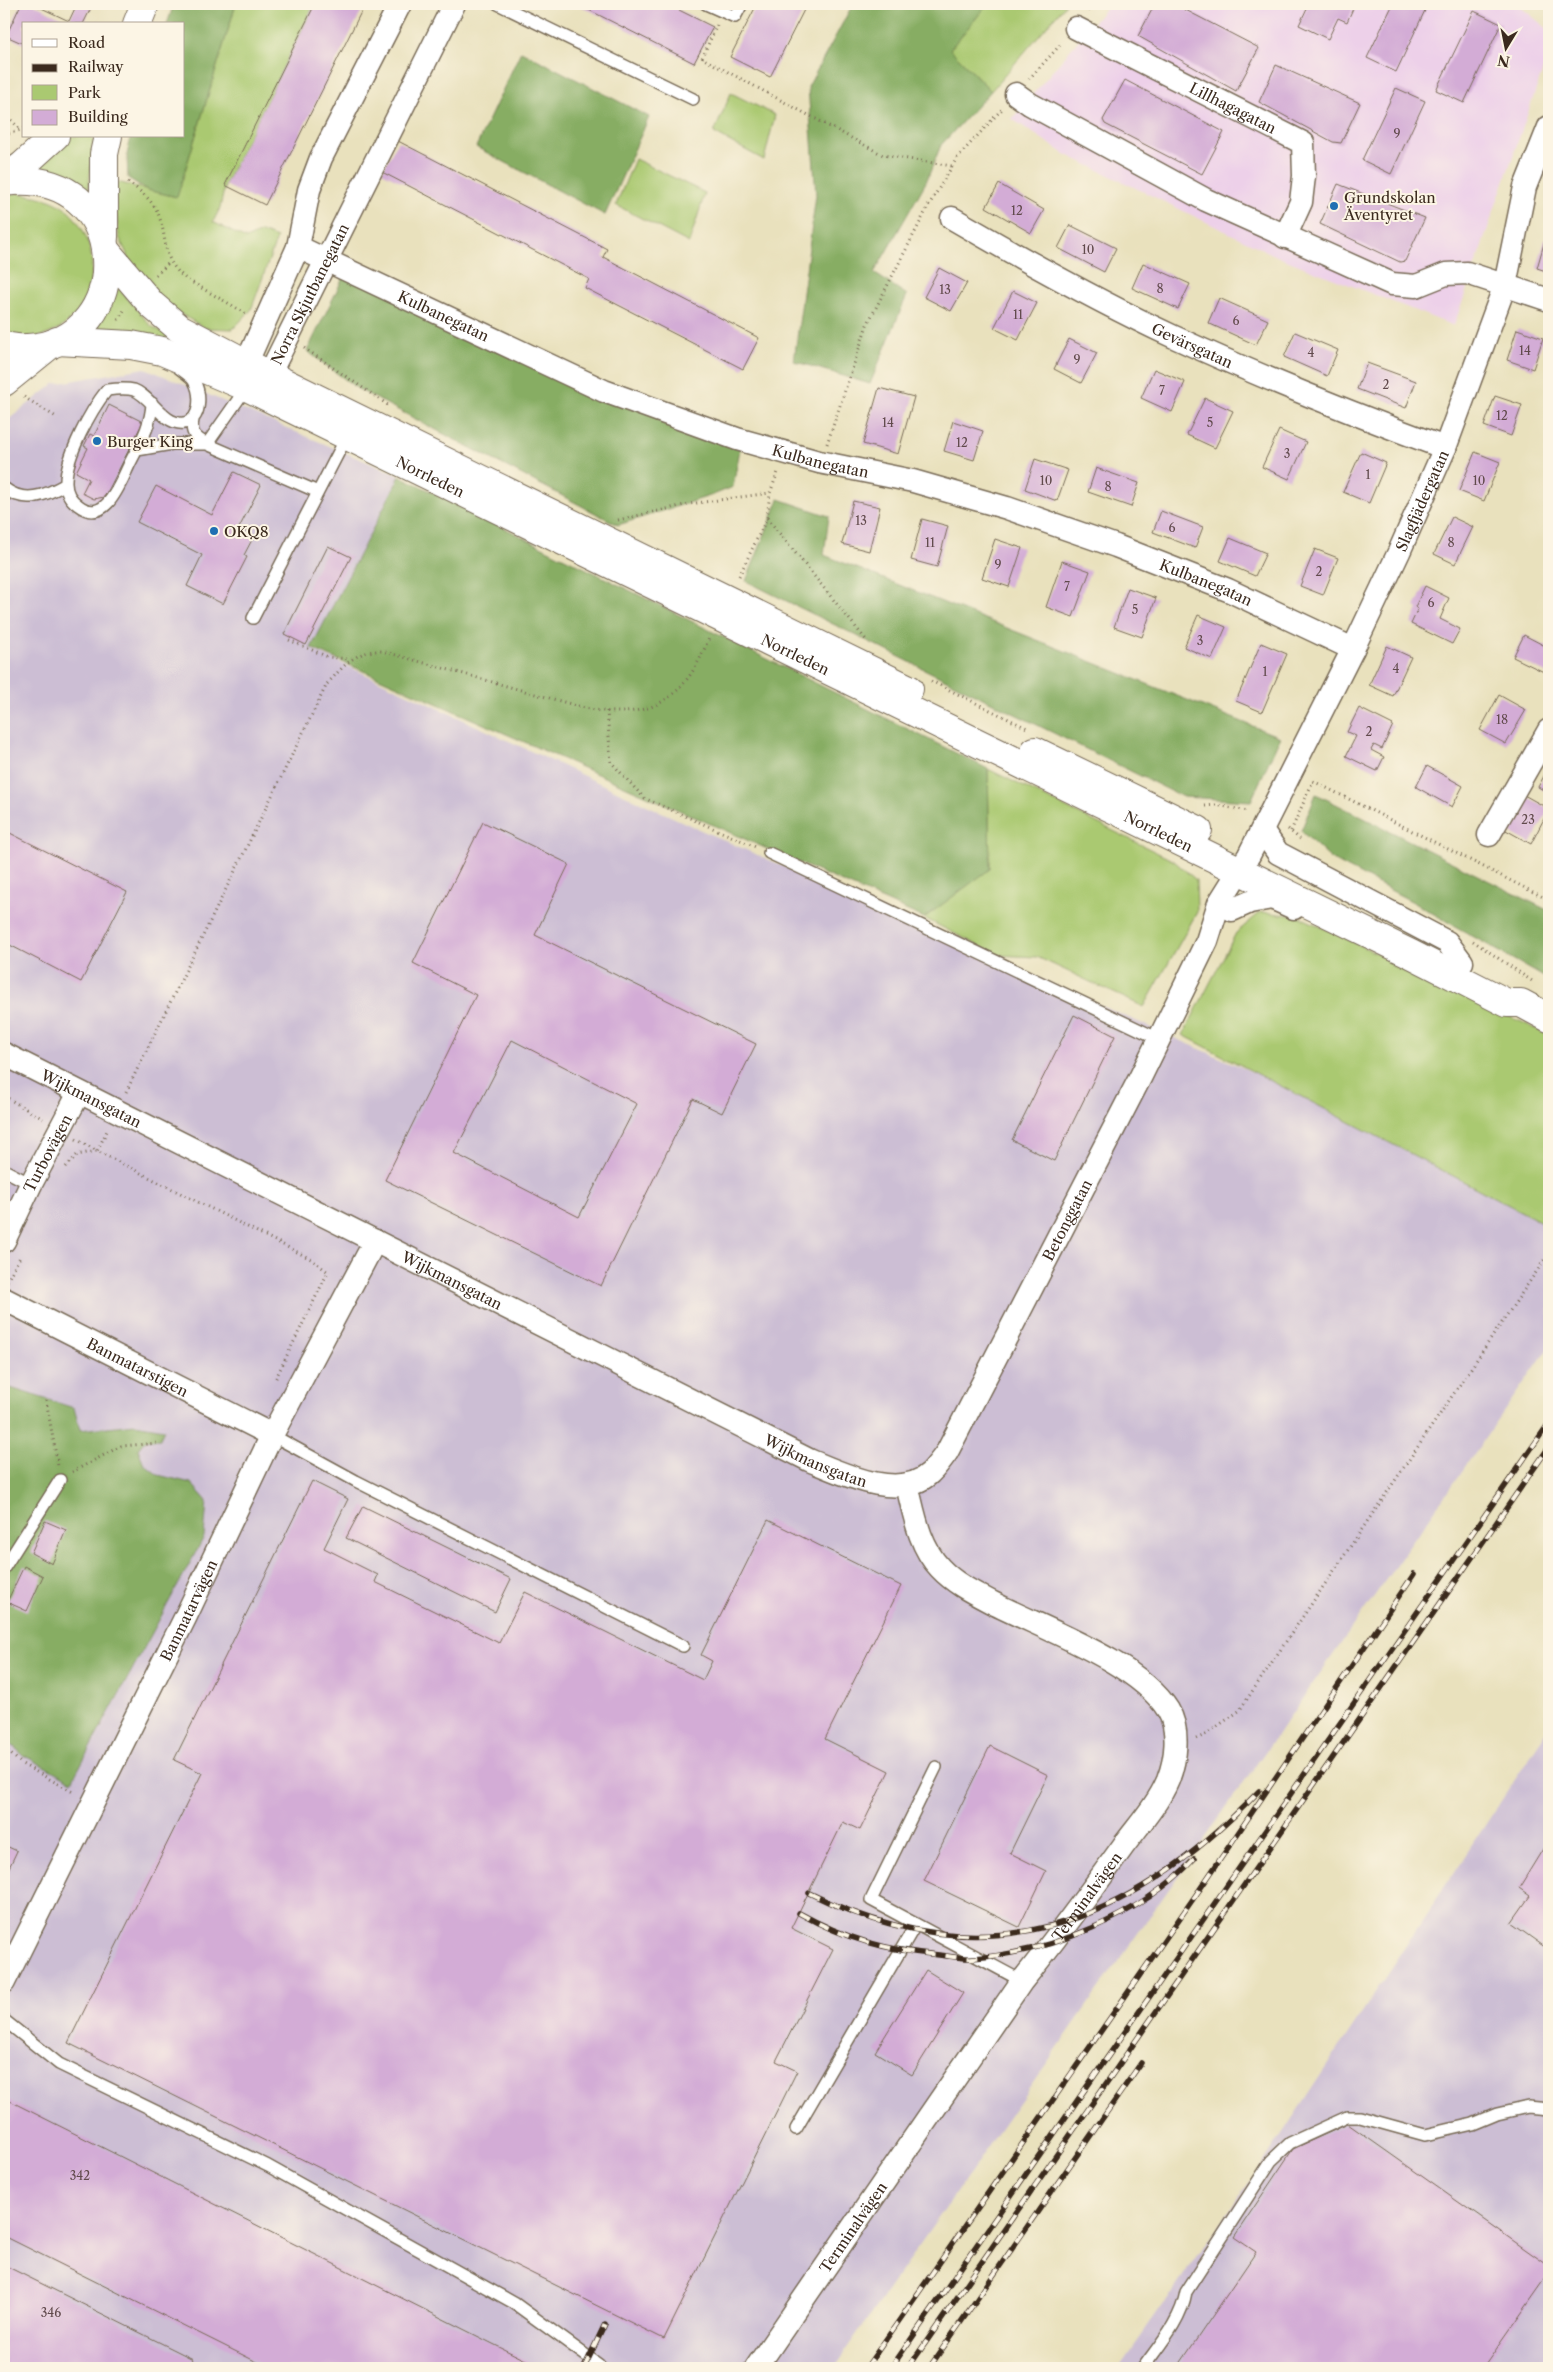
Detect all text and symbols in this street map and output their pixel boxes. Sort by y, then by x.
legend [22,22,185,138]
north arrow [1480,22,1530,72]
text: Road [68,33,105,52]
text: N [1496,51,1511,71]
text: Railway [68,57,124,76]
street label: Lillhagagatan [1186,78,1280,138]
text: Park [68,83,102,102]
text: Building [68,107,128,126]
house number: 9 [1393,126,1401,141]
place label: Grundskolan Äventyret [1343,188,1436,224]
marker: Grundskolan Äventyret [1328,200,1340,212]
house number: 12 [1011,203,1023,218]
street label: Norra Skjutbanegatan [266,220,353,368]
house number: 10 [1082,242,1094,257]
house number: 8 [1156,281,1164,296]
house number: 13 [939,282,951,297]
street label: Kulbanegatan [395,286,493,345]
house number: 11 [1013,307,1023,322]
house number: 6 [1232,313,1240,328]
street label: Gevärsgatan [1149,318,1236,372]
house number: 14 [1519,343,1531,358]
house number: 4 [1308,345,1315,360]
house number: 9 [1073,352,1081,367]
house number: 2 [1383,377,1390,392]
house number: 7 [1159,383,1165,398]
house number: 12 [1496,408,1508,423]
house number: 14 [882,415,894,430]
house number: 5 [1207,415,1213,430]
place label: Burger King [107,432,193,451]
marker: Burger King [91,435,103,447]
house number: 12 [956,435,968,450]
street label: Kulbanegatan [770,440,871,481]
house number: 3 [1284,446,1290,461]
street label: Slagfjädergatan [1391,447,1453,554]
street label: Norrleden [393,452,468,501]
house number: 1 [1365,467,1371,482]
house number: 10 [1040,473,1052,488]
house number: 10 [1473,473,1485,488]
house number: 8 [1104,479,1112,494]
house number: 13 [855,513,867,528]
house number: 6 [1168,520,1176,535]
place label: OKQ8 [224,522,269,541]
marker: OKQ8 [208,525,220,537]
house number: 11 [925,535,935,550]
house number: 8 [1447,535,1455,550]
street label: Kulbanegatan [1157,555,1256,610]
house number: 9 [994,557,1002,572]
house number: 2 [1316,564,1323,579]
house number: 7 [1064,579,1070,594]
house number: 6 [1427,595,1435,610]
house number: 5 [1132,602,1138,617]
street label: Norrleden [758,629,833,679]
house number: 3 [1197,633,1203,648]
house number: 4 [1393,661,1400,676]
house number: 1 [1262,664,1268,679]
house number: 18 [1496,712,1508,727]
house number: 2 [1366,724,1373,739]
street label: Norrleden [1121,806,1196,856]
house number: 23 [1521,812,1535,827]
street label: Wijkmansgatan [37,1064,146,1132]
street label: Turbovägen [19,1110,76,1195]
street label: Betonggatan [1038,1175,1096,1264]
street label: Wijkmansgatan [398,1246,506,1314]
street label: Banmatarstigen [84,1333,192,1401]
street label: Wijkmansgatan [760,1429,870,1491]
street label: Banmatarvägen [156,1556,221,1664]
street label: Terminalvägen [1048,1848,1126,1945]
house number: 342 [70,2168,90,2183]
street label: Terminalvägen [815,2178,891,2276]
house number: 346 [41,2305,61,2320]

